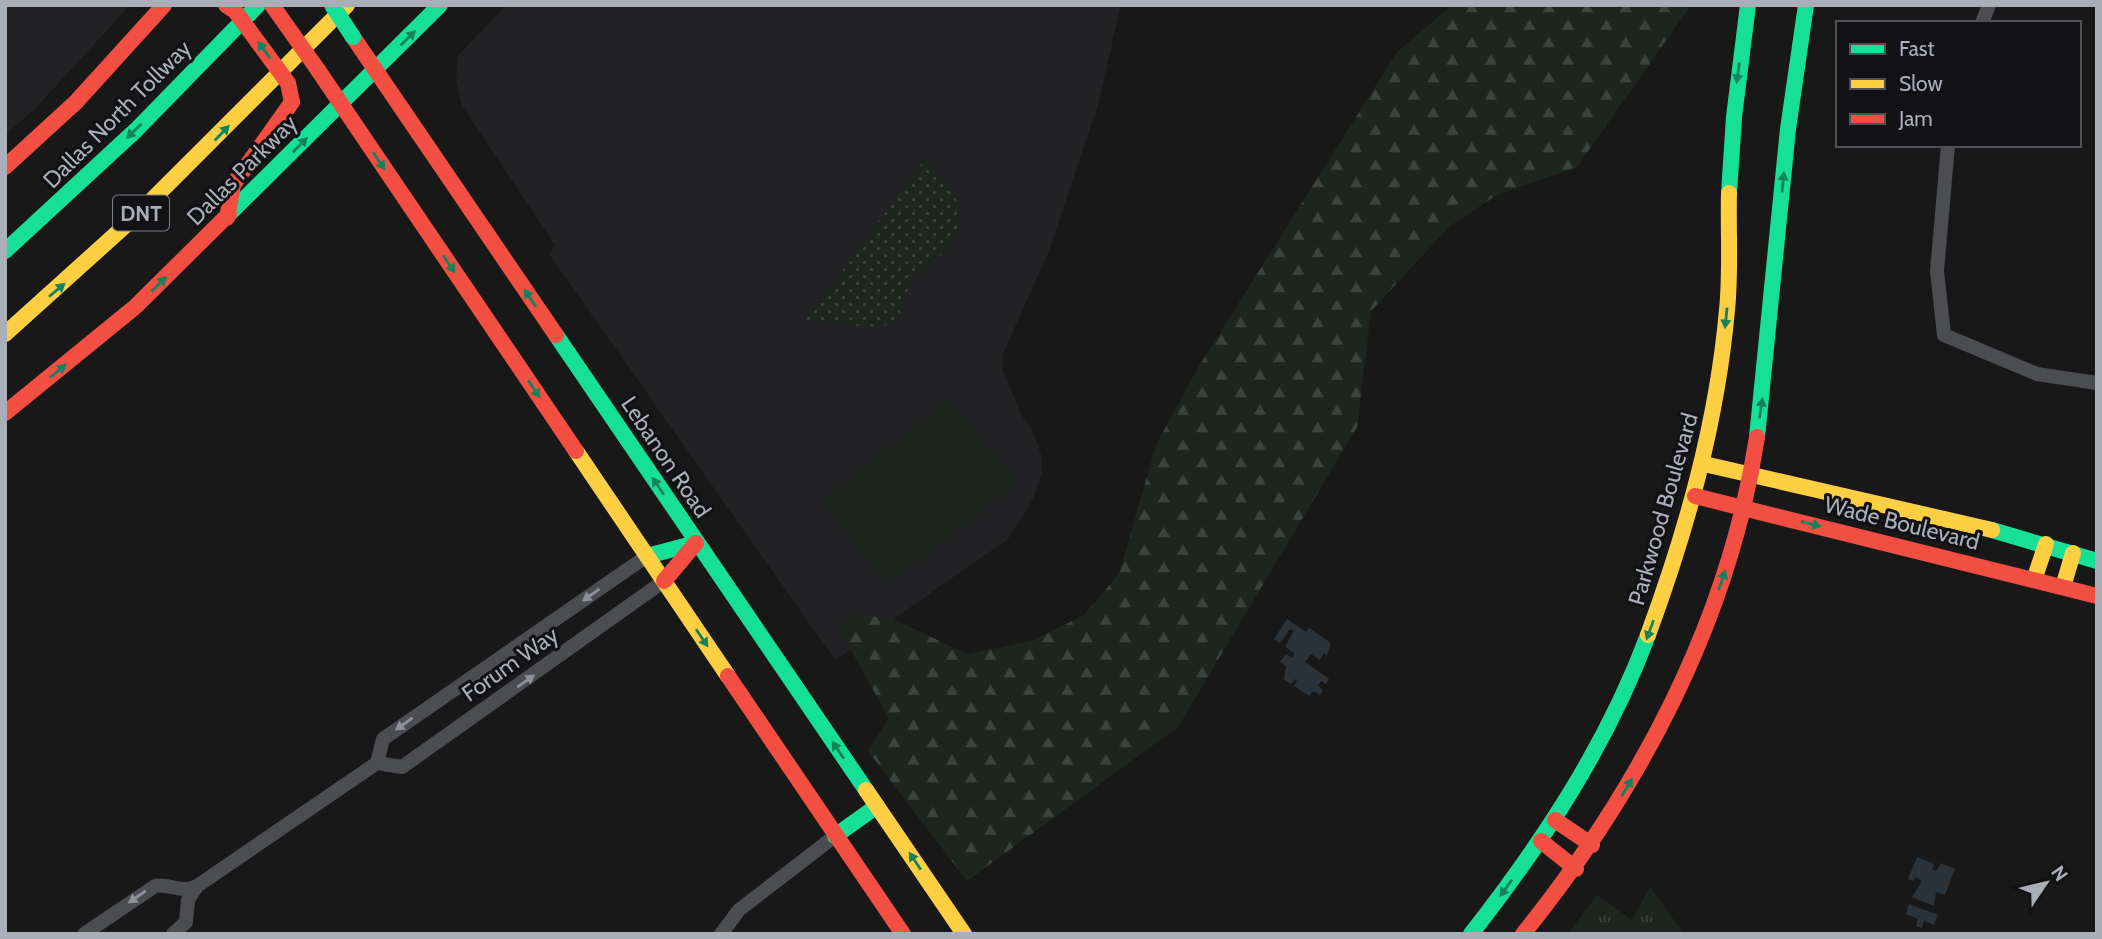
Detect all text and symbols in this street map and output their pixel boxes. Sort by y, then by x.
legend [1836,21,2081,147]
one-way arrow [399,30,416,46]
street label: Dallas North Tollway [37,34,197,194]
text: Fast [1899,36,1935,61]
one-way arrow [257,41,271,60]
one-way arrow [1732,62,1743,84]
text: Slow [1899,71,1943,96]
text: Jam [1898,106,1933,131]
street label: Dallas Parkway [181,109,303,231]
one-way arrow [126,123,143,140]
one-way arrow [214,125,230,141]
one-way arrow [292,136,309,153]
one-way arrow [372,152,386,170]
one-way arrow [1778,171,1789,193]
road number: DNT [113,196,169,230]
one-way arrow [442,255,456,273]
one-way arrow [150,276,167,293]
one-way arrow [49,283,66,298]
one-way arrow [523,289,537,307]
one-way arrow [1721,307,1732,329]
one-way arrow [49,363,67,378]
one-way arrow [527,380,541,398]
street label: Lebanon Road [615,391,717,523]
one-way arrow [1756,397,1767,419]
street label: Parkwood Boulevard [1622,410,1704,608]
one-way arrow [651,477,665,495]
street label: Wade Boulevard [1821,490,1983,556]
one-way arrow [1800,519,1822,530]
one-way arrow [1717,570,1728,591]
one-way arrow [582,588,600,602]
street label: Forum Way [456,620,564,707]
one-way arrow [1644,620,1655,641]
one-way arrow [695,628,708,647]
one-way arrow [517,674,535,688]
one-way arrow [395,717,413,731]
one-way arrow [831,741,845,759]
one-way arrow [1621,777,1633,796]
north arrow [2011,848,2081,918]
one-way arrow [908,852,921,871]
text: N [2046,861,2073,886]
one-way arrow [1499,879,1513,897]
one-way arrow [128,890,147,903]

